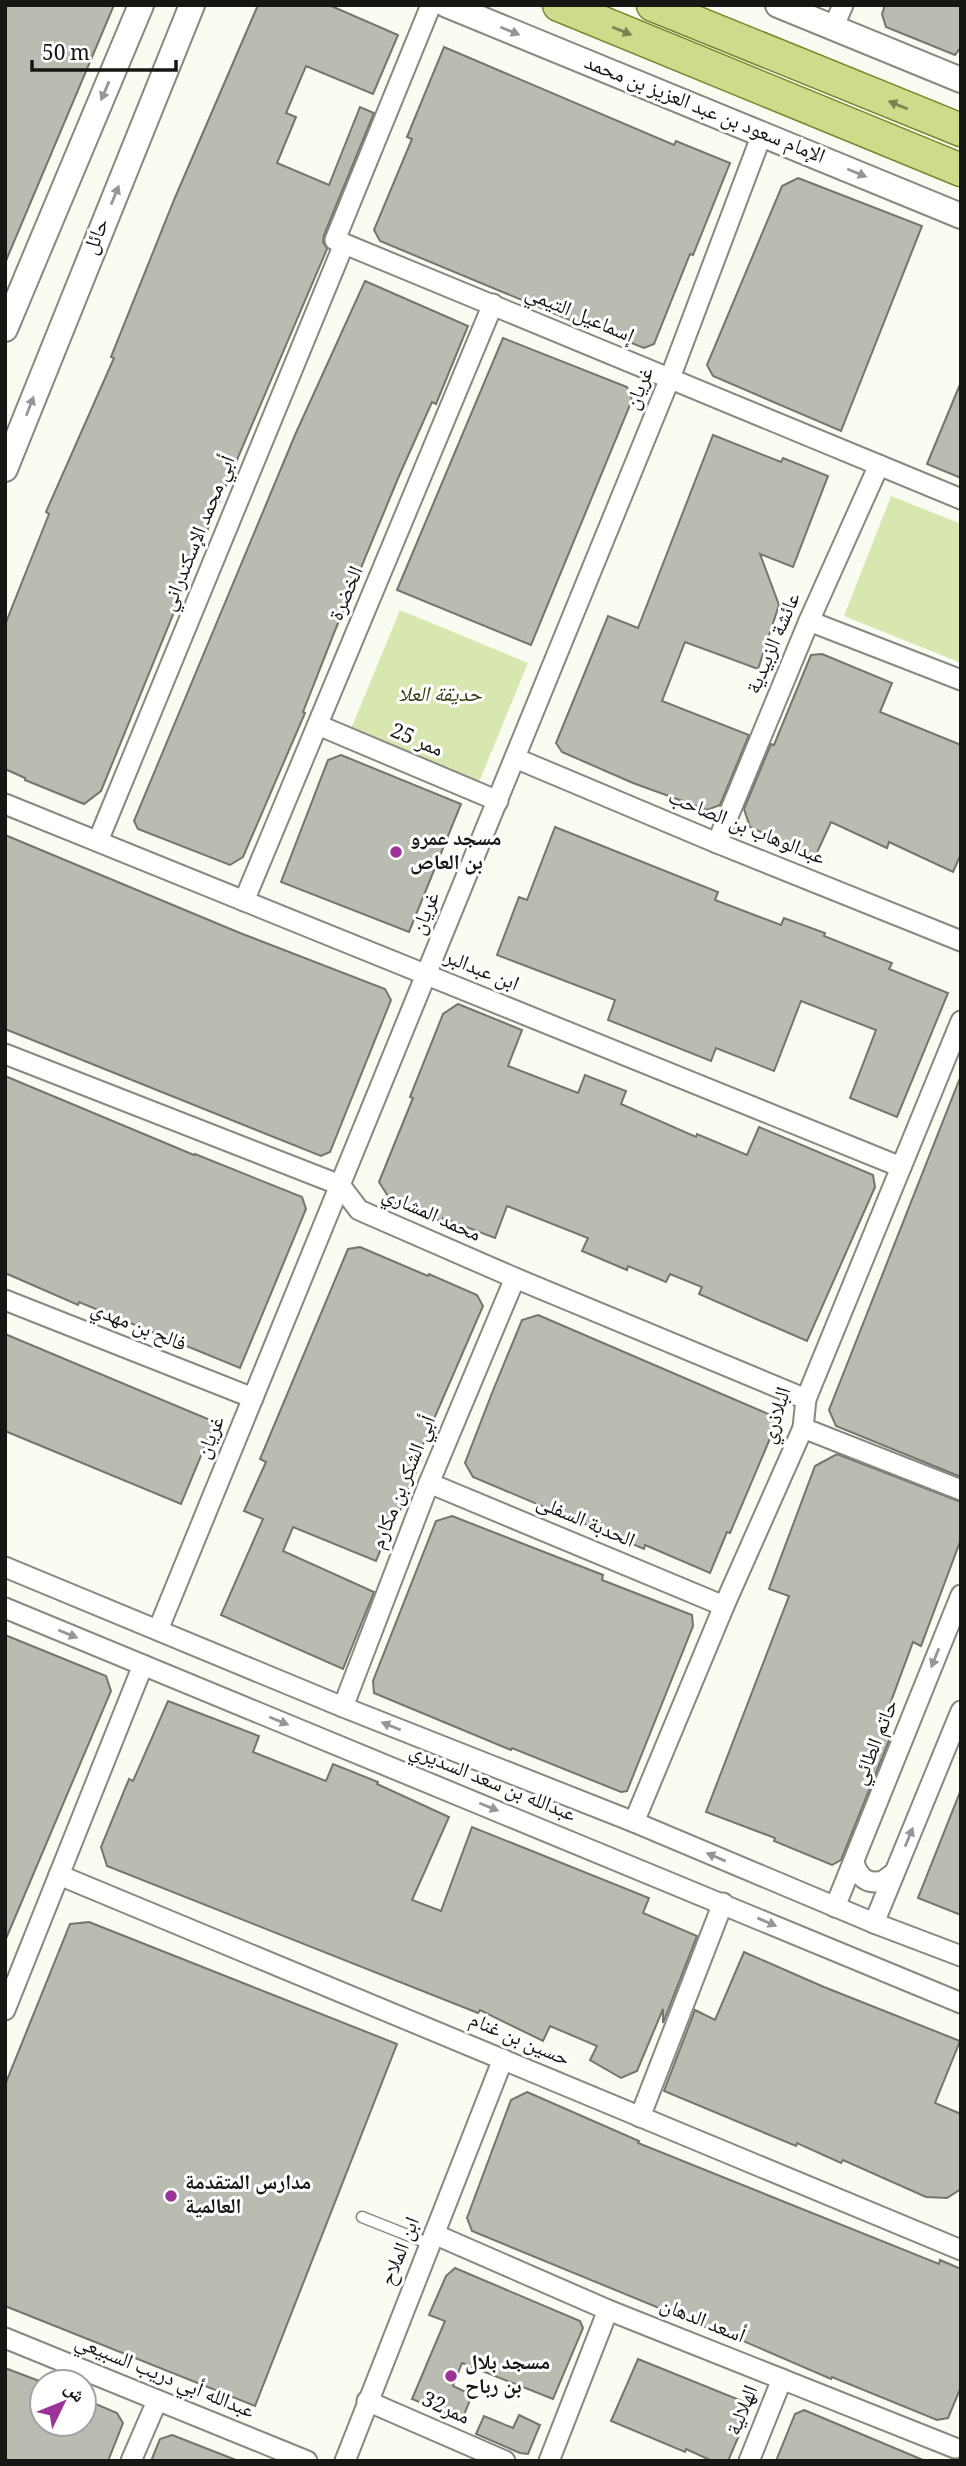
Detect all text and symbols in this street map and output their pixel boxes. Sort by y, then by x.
one-way arrow [500,25,520,37]
one-way arrow [612,26,633,37]
scale bar [32,28,175,72]
text: 50 m [42,38,90,73]
street label: الإمام سعود بن عبد العزيز بن محمد [578,47,830,175]
one-way arrow [99,80,110,101]
one-way arrow [887,99,908,110]
one-way arrow [846,168,867,179]
one-way arrow [110,184,121,205]
street label: حائل [75,213,121,261]
street label: إسماعيل التيمي [519,277,639,355]
street label: غريان [617,362,666,416]
one-way arrow [24,395,35,416]
street label: أبي محمد الإسكندراني [153,451,247,617]
street label: الخضرة [321,561,375,627]
street label: عائشة الزبيدية [738,587,812,700]
park label: حديقة العلا [398,679,483,714]
street label: ممر 25 [384,715,448,769]
street label: عبدالوهاب بن الصاحب [662,781,830,877]
place label: مسجد عمرو بن العاص [410,823,501,882]
marker: مسجد عمرو بن العاص [388,844,404,860]
street label: غريان [403,887,452,941]
street label: ابن عبدالبر [437,941,524,1003]
street label: محمد المشاري [376,1179,486,1253]
street label: فالح بن مهدي [85,1293,191,1363]
street label: البلاذري [753,1383,803,1449]
street label: غريان [188,1411,237,1465]
street label: أبي الشكر بن مكارم [362,1411,448,1555]
street label: الحدبة السفلى [530,1486,640,1560]
one-way arrow [58,1629,79,1640]
one-way arrow [930,1647,941,1668]
street label: حاتم الطائي [844,1695,910,1791]
one-way arrow [268,1715,289,1726]
one-way arrow [380,1721,401,1732]
street label: عبدالله بن سعد السديري [403,1735,581,1834]
one-way arrow [479,1802,500,1813]
one-way arrow [903,1827,915,1847]
one-way arrow [705,1851,726,1862]
one-way arrow [757,1917,778,1928]
street label: حسين بن غنام [463,2004,575,2078]
place label: مدارس المتقدمة العالمية [185,2167,311,2226]
marker: مدارس المتقدمة العالمية [163,2188,179,2204]
street label: ابن الملاح [372,2212,432,2292]
street label: أسعد الدهان [654,2289,750,2355]
street label: عبدالله أبي دريب السبيعي [69,2326,260,2430]
place label: مسجد بلال بن رباح [465,2347,550,2406]
north arrow [28,2368,98,2438]
marker: مسجد بلال بن رباح [443,2368,459,2384]
text: ش [55,2375,92,2412]
street label: الهلالية [718,2380,770,2442]
street label: ممر32 [415,2384,475,2436]

